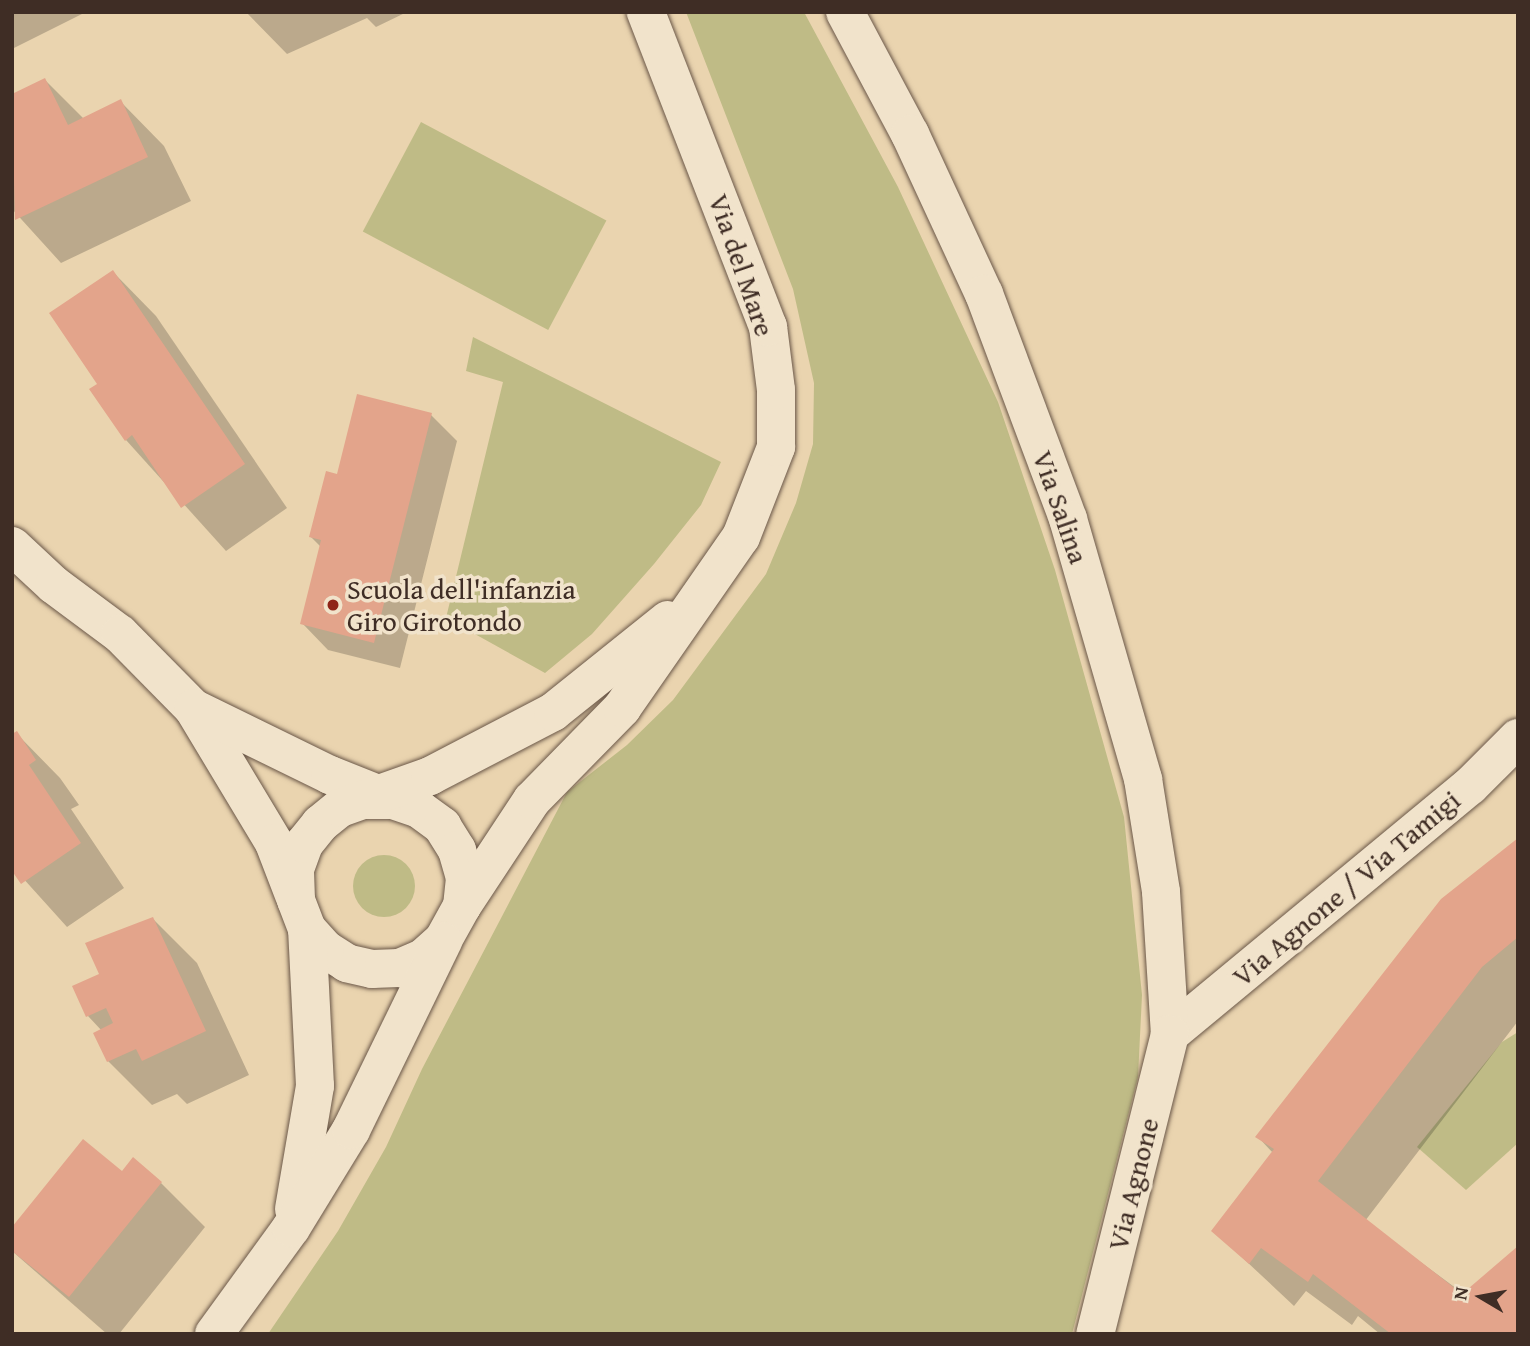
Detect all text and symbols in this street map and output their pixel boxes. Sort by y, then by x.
street label: Via del Mare [702,189,782,341]
street label: Via Salina [1026,446,1096,568]
place label: Scuola dell'infanzia Giro Girotondo [347,572,576,638]
marker: Scuola dell'infanzia Giro Girotondo [325,597,341,613]
street label: Via Agnone / Via Tamigi [1225,783,1467,993]
street label: Via Agnone [1100,1114,1166,1254]
north arrow [1446,1262,1516,1332]
text: N [1445,1285,1475,1302]

